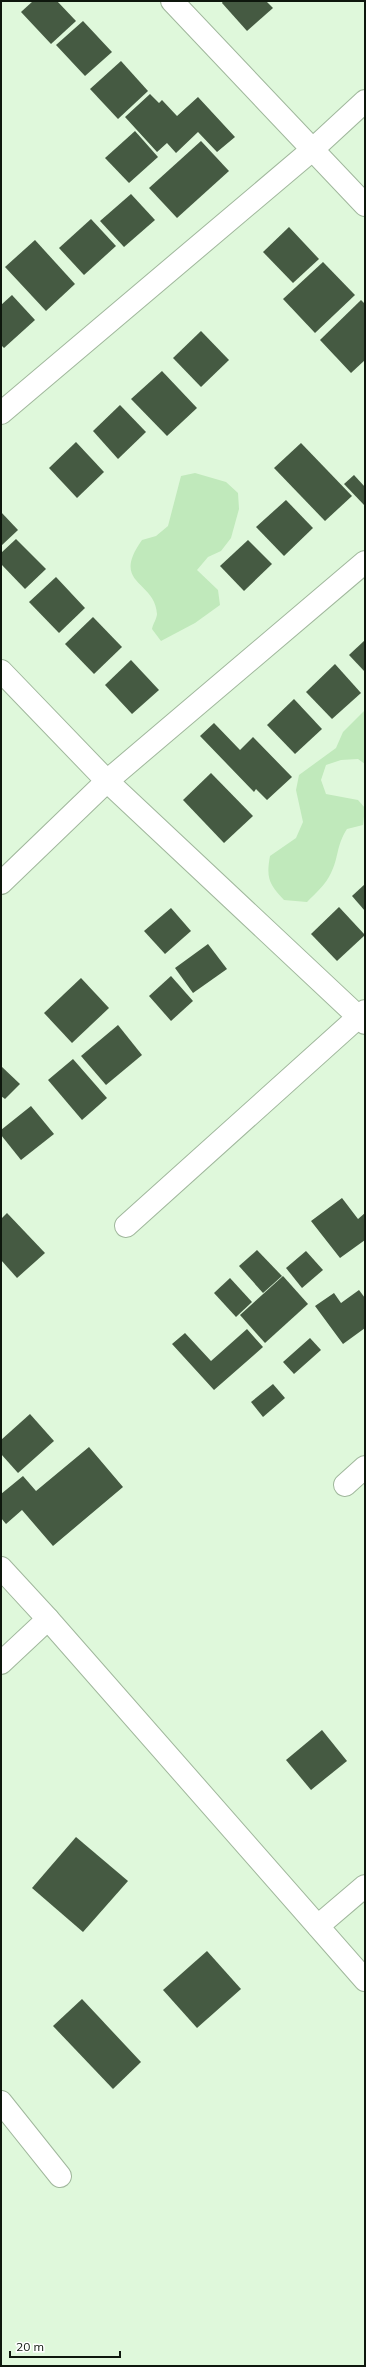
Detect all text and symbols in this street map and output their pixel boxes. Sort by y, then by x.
scale bar [10,2333,120,2359]
text: 20 m [16,2339,44,2354]

